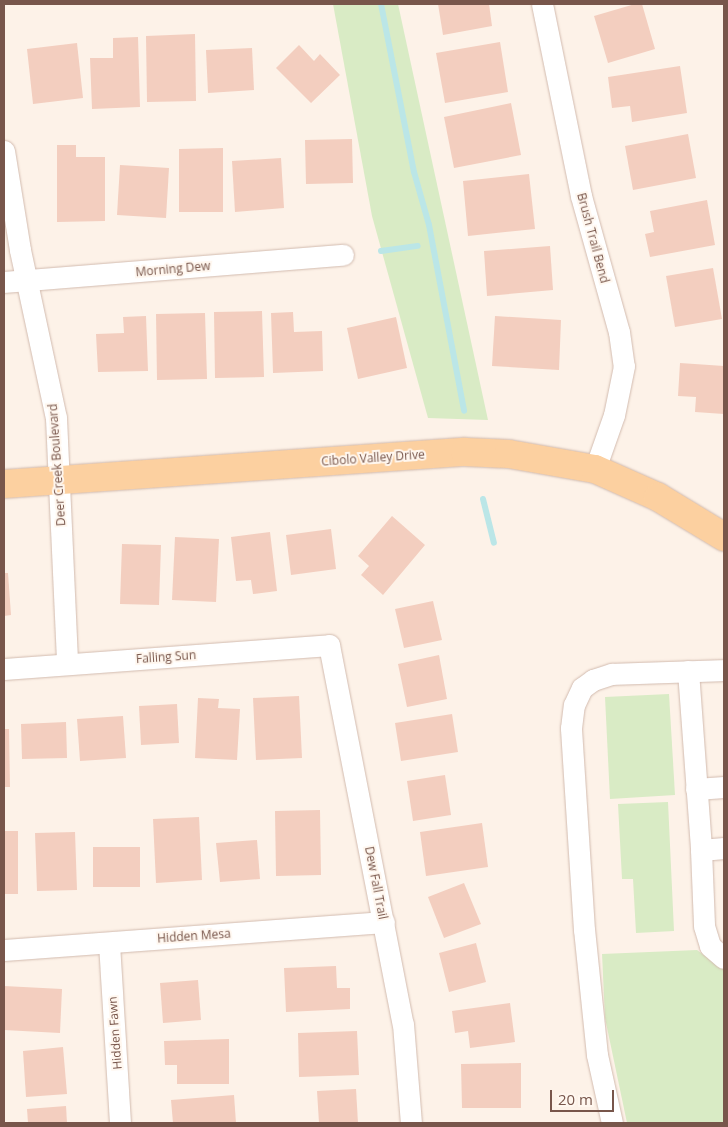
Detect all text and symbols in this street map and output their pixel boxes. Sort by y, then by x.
street label: Brush Trail Bend [574,191,612,285]
street label: Morning Dew [135,259,211,279]
street label: Deer Creek Boulevard [46,403,68,527]
street label: Cibolo Valley Drive [321,447,425,469]
street label: Falling Sun [135,648,197,666]
street label: Dew Fall Trail [362,845,390,921]
street label: Hidden Mesa [157,926,231,946]
street label: Hidden Fawn [105,996,125,1070]
scale bar [553,1080,617,1112]
text: 20 m [558,1089,593,1109]

